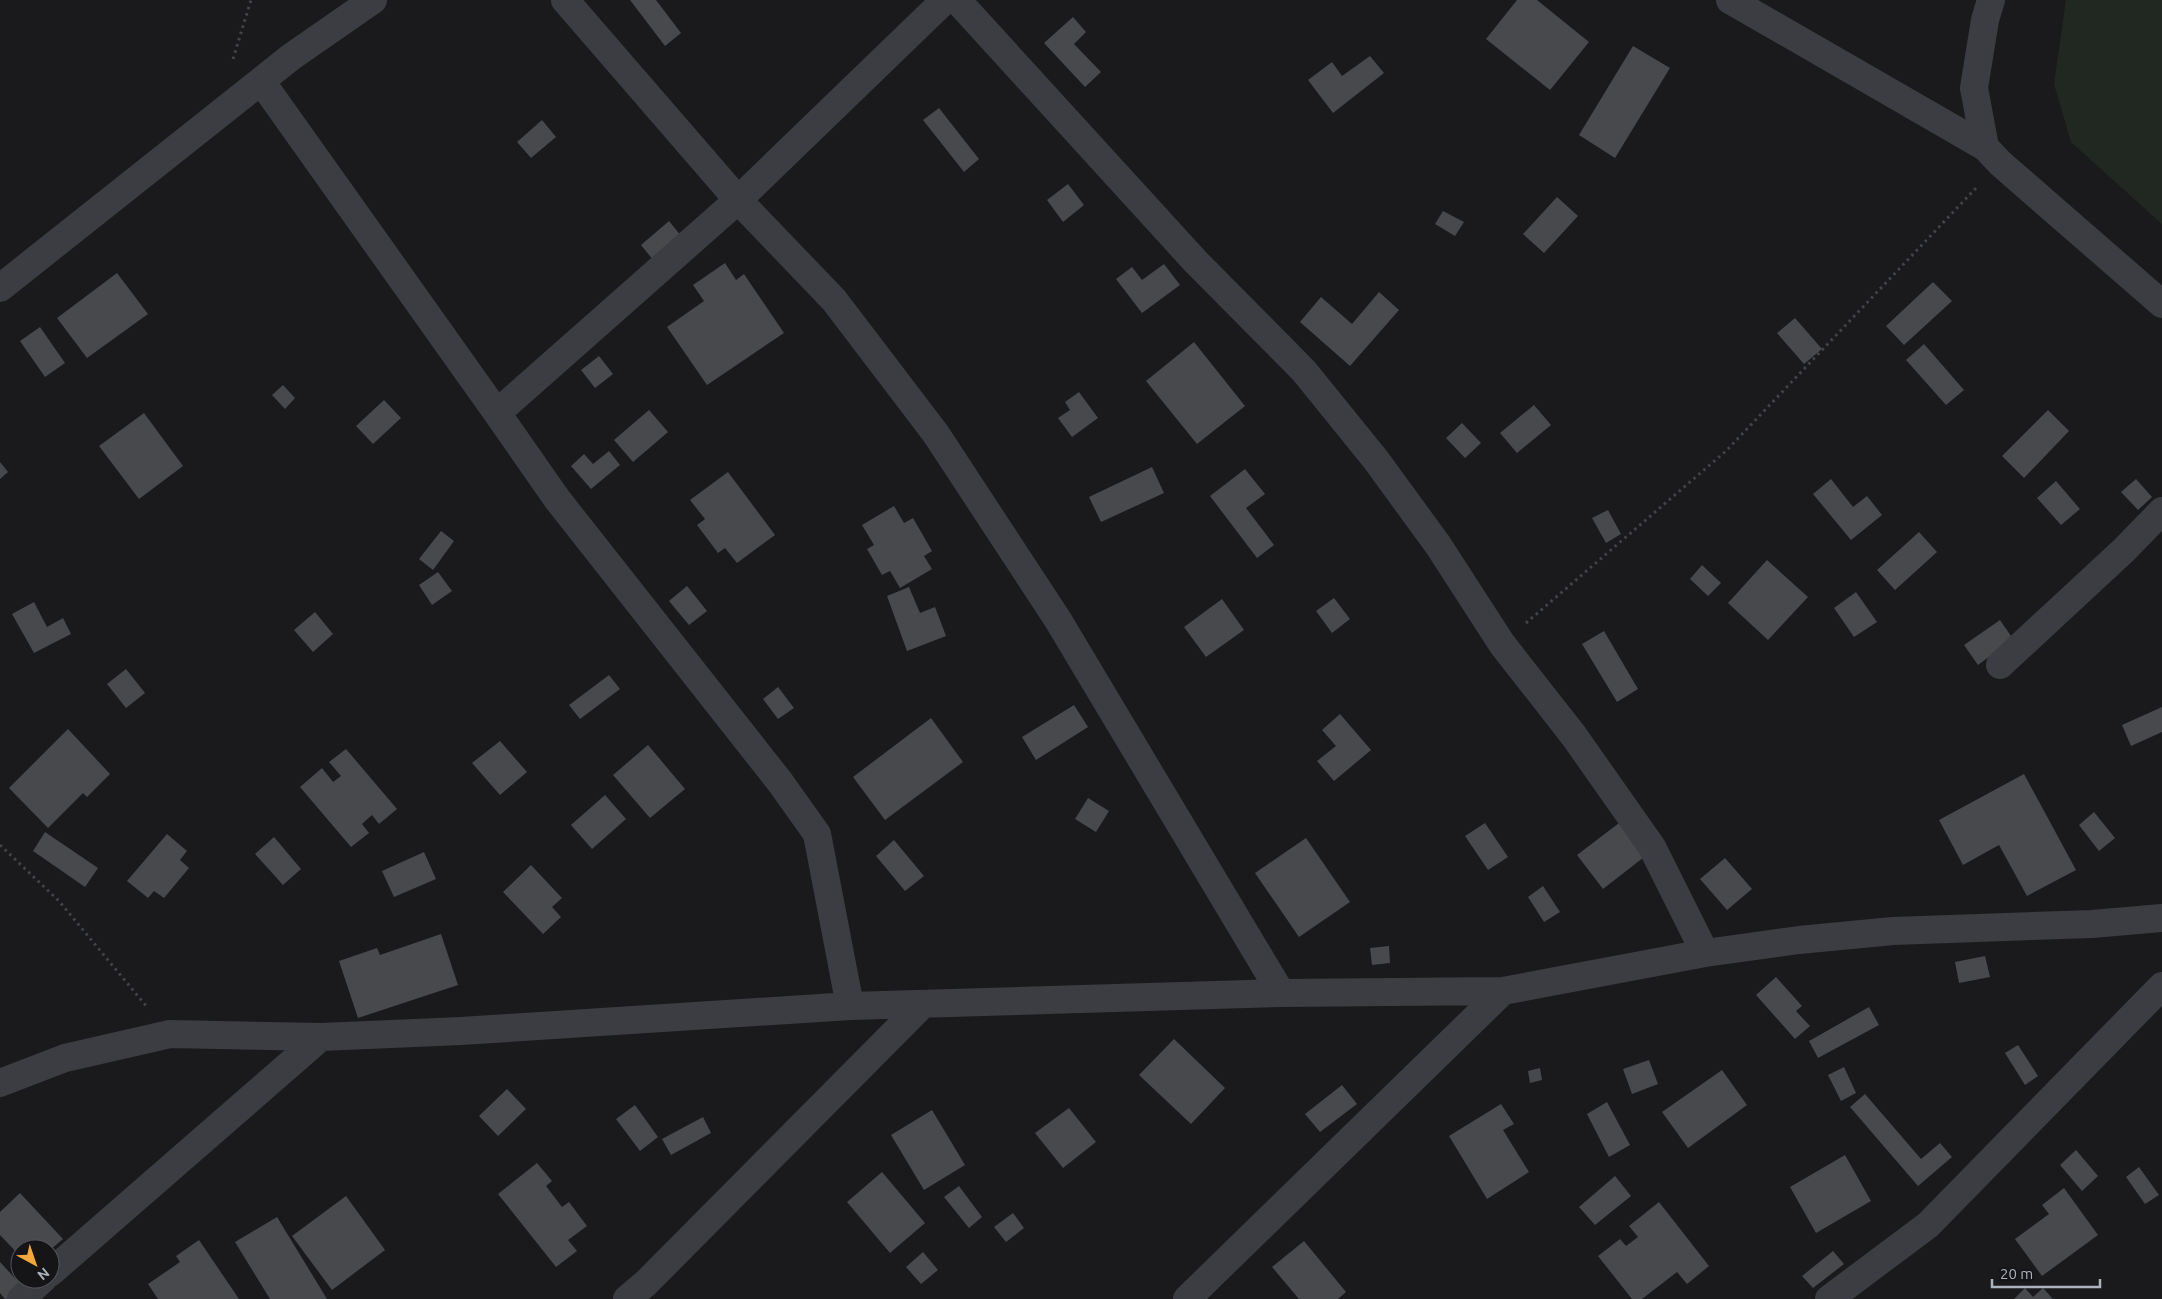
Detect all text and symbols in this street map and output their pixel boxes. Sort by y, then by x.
north arrow [10,1239,60,1289]
scale bar [1992,1256,2100,1288]
text: N [34,1264,53,1283]
text: 20 m [2000,1265,2033,1282]

